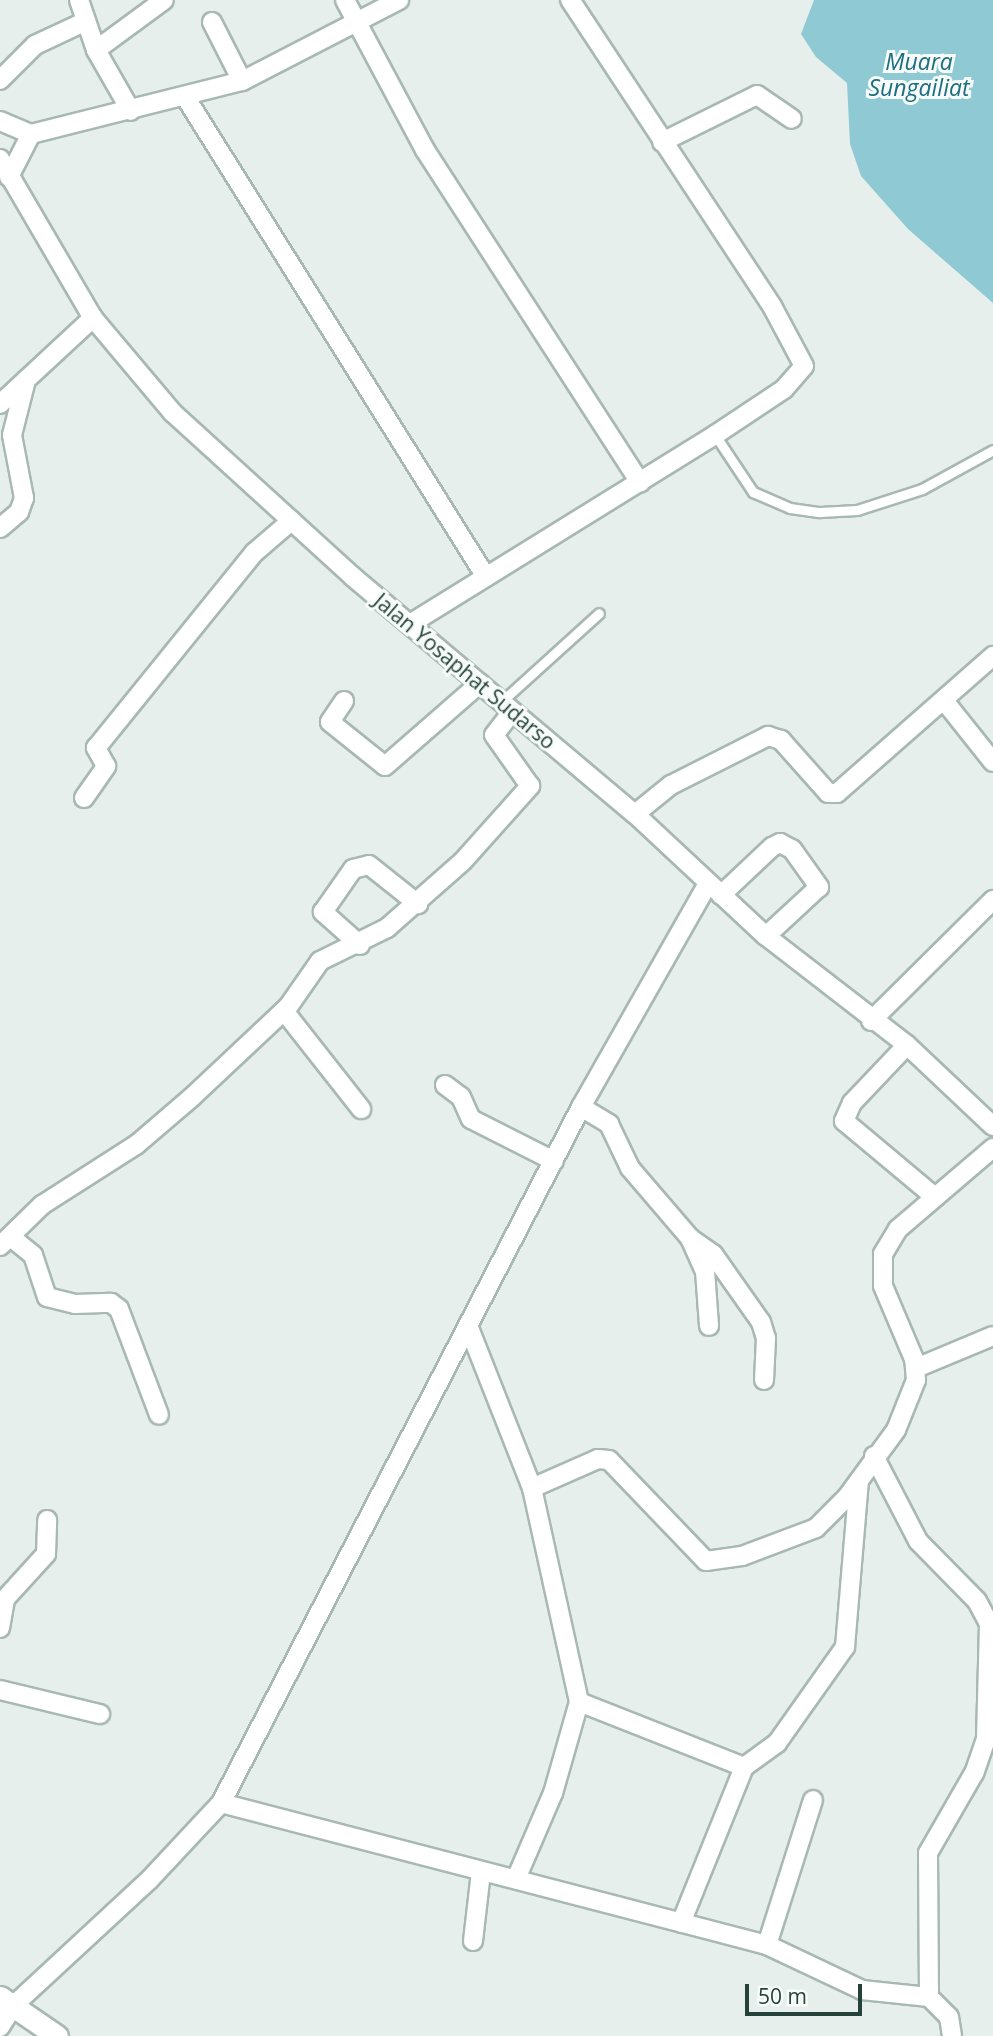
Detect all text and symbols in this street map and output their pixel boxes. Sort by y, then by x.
water label: Muara Sungailiat [868,47,970,101]
street label: Jalan Yosaphat Sudarso [369,588,561,754]
scale bar [748,1969,865,2013]
text: 50 m [758,1982,807,2010]

